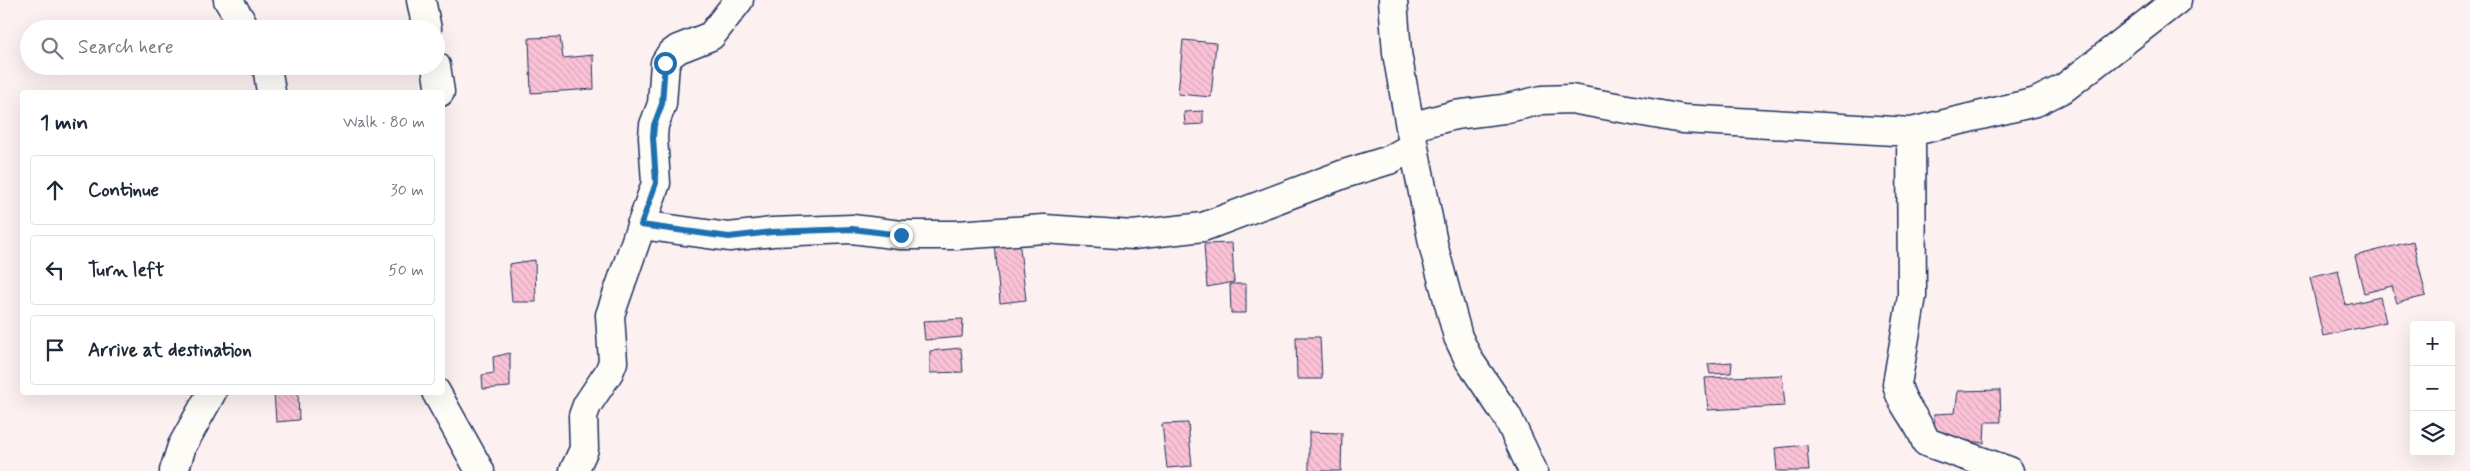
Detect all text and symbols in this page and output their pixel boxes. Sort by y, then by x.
search box [20,20,445,75]
icon: search [38,34,66,62]
text: Search here [78,35,174,60]
route start [654,52,677,75]
text: 1 min [40,109,88,137]
text: Walk · 80 m [343,112,425,133]
icon: ahead [41,176,69,204]
text: Continue [88,178,159,203]
text: 30 m [391,180,424,201]
route end [890,224,913,247]
icon: left [41,256,69,284]
text: Turn left [88,258,164,283]
text: 50 m [388,260,424,281]
map controls [2410,321,2455,456]
button: + [2410,321,2455,366]
icon: arrive [41,336,69,364]
text: Arrive at destination [88,338,252,363]
button: − [2410,366,2455,411]
button: layers [2410,411,2455,456]

